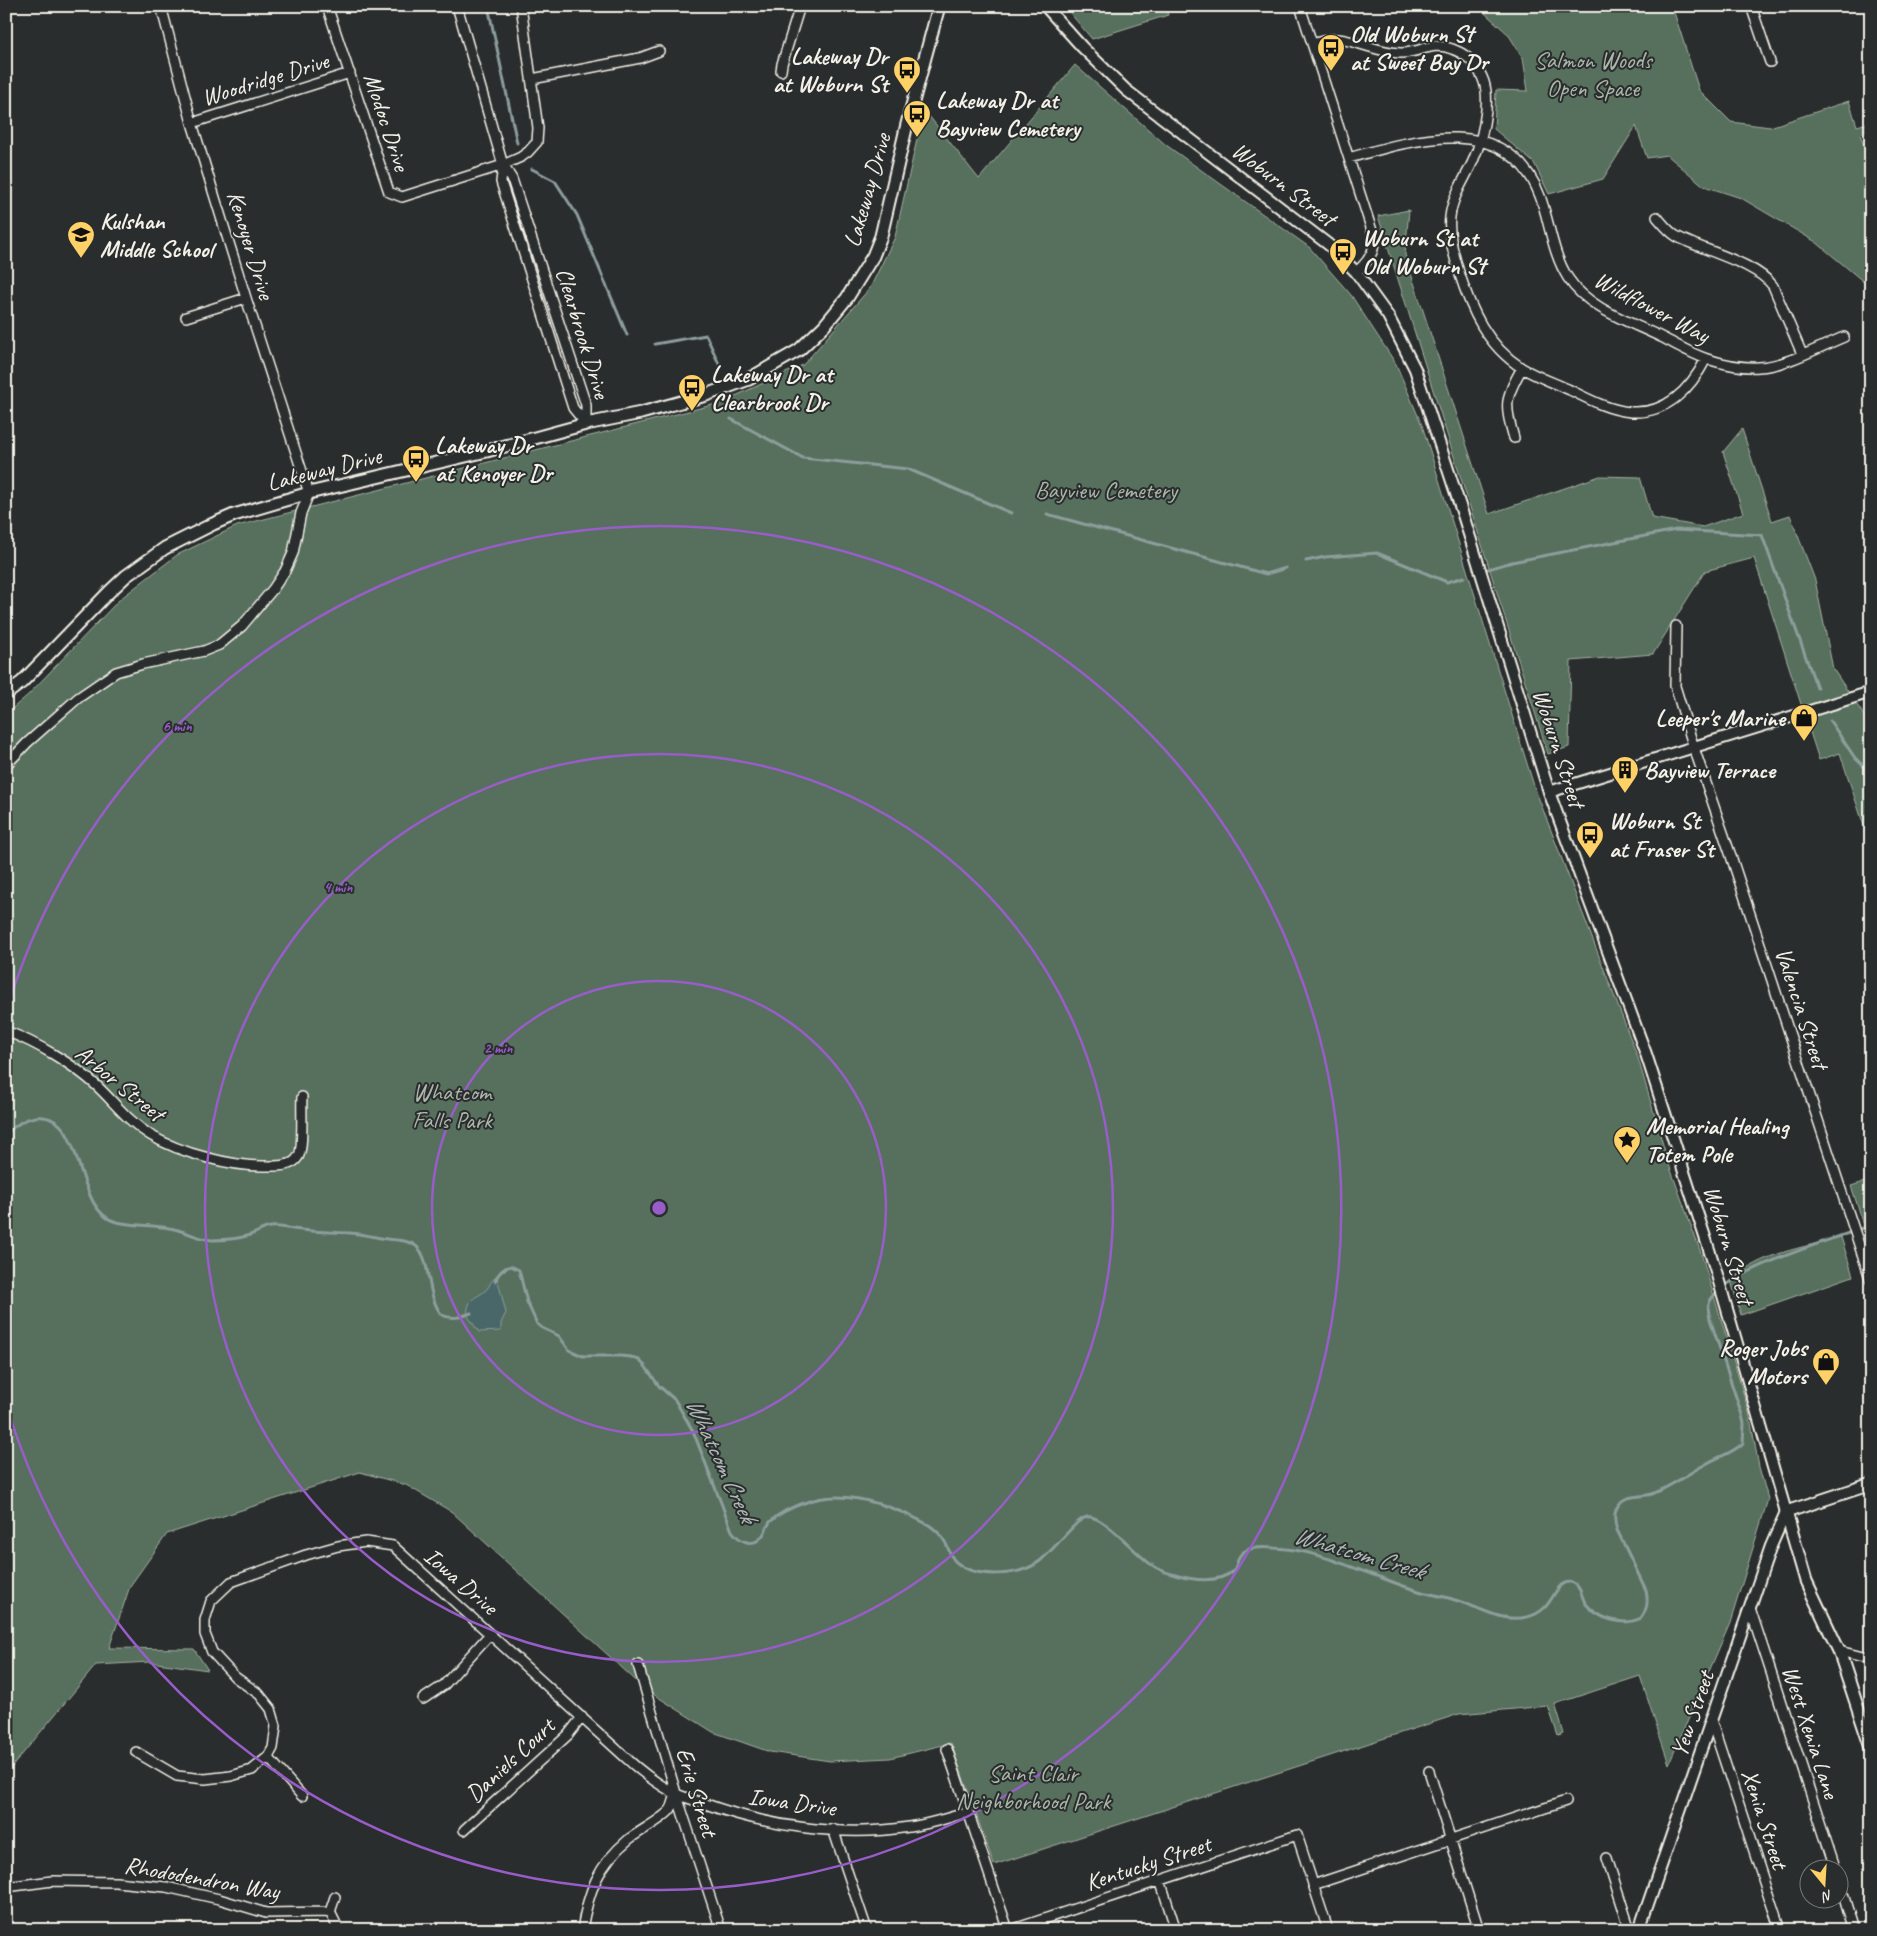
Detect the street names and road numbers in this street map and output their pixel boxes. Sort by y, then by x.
street label: Woodridge Drive [198,45,334,113]
street label: Modoc Drive [357,70,417,177]
street label: Lakeway Drive [837,128,898,250]
street label: Woburn Street [1226,135,1344,235]
street label: Kenoyer Drive [220,187,282,305]
street label: Clearbrook Drive [549,264,618,404]
street label: Wildflower Way [1589,264,1716,351]
street label: Lakeway Drive [264,440,386,498]
street label: Woburn Street [1526,685,1593,814]
street label: Valencia Street [1768,944,1837,1075]
street label: Arbor Street [69,1038,173,1130]
street label: Woburn Street [1697,1182,1762,1311]
street label: Iowa Drive [418,1541,506,1623]
street label: West Xenia Lane [1775,1662,1847,1804]
street label: Yew Street [1663,1665,1721,1761]
street label: Daniels Court [459,1710,562,1809]
street label: Erie Street [669,1744,725,1842]
street label: Xenia Street [1735,1765,1796,1874]
street label: Iowa Drive [746,1781,840,1823]
street label: Kentucky Street [1082,1828,1216,1897]
street label: Rhododendron Way [122,1850,284,1907]

